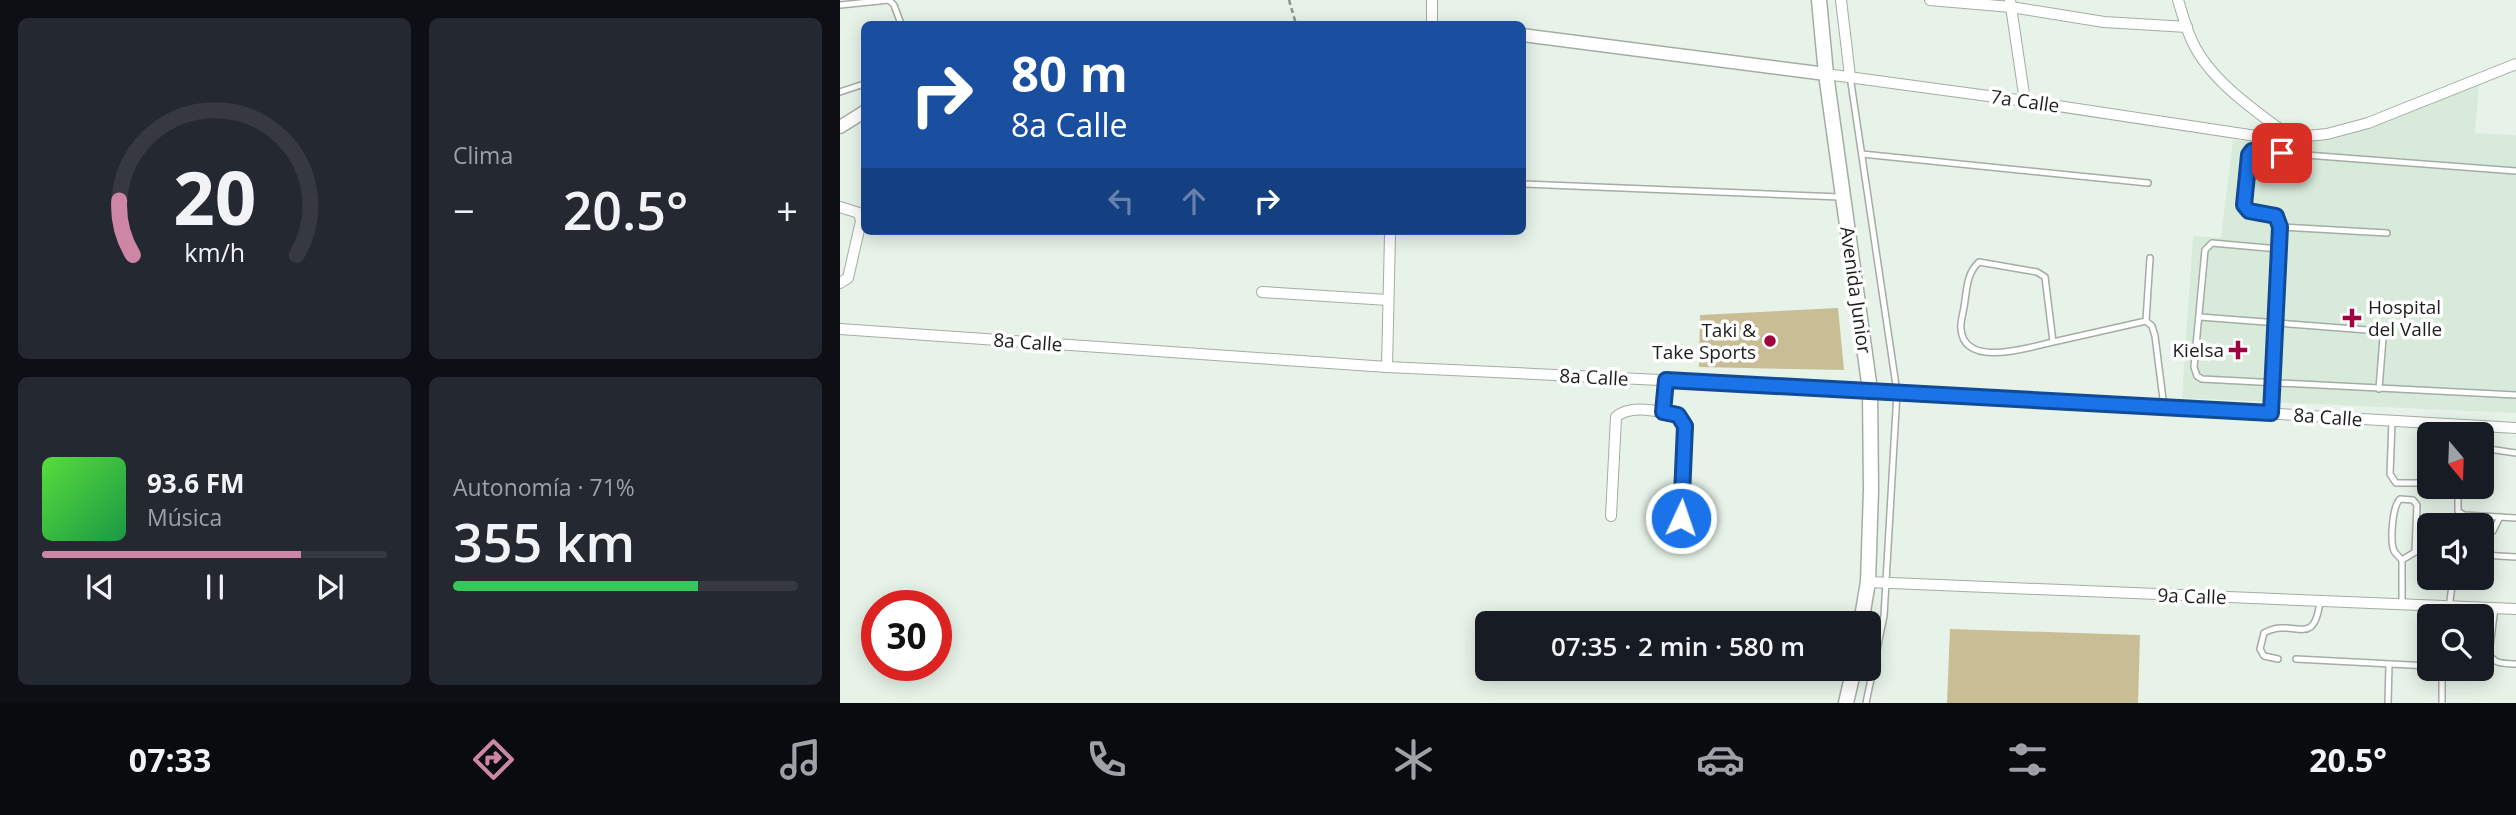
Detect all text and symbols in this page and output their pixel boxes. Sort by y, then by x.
text: 80 m [1011,40,1128,106]
icon: right [896,49,987,140]
street label: 7a Calle [1989,83,2061,119]
text: 8a Calle [1011,103,1127,146]
pin [2252,123,2312,183]
icon: arrive [2263,134,2301,172]
text: Clima [453,139,513,171]
text: 20 [173,147,256,246]
text: 20.5° [563,174,688,245]
icon: left [1102,182,1140,220]
icon: ahead [1175,182,1213,220]
icon: right [1248,182,1286,220]
text: − [453,184,475,236]
text: + [776,184,798,236]
street label: Avenida Junior [1834,225,1878,355]
text: km/h [184,234,245,268]
place label: Hospital del Valle [2368,294,2442,342]
marker: Hospital del Valle [2342,308,2362,328]
place label: Taki & Take Sports [1652,317,1756,365]
street label: 8a Calle [993,327,1063,357]
marker: Taki & Take Sports [1762,333,1778,349]
place label: Kielsa [2172,337,2224,363]
marker: Kielsa [2230,342,2246,358]
street label: 8a Calle [1559,362,1629,392]
street label: 8a Calle [2293,402,2363,432]
north arrow [2417,422,2494,499]
map controls [2417,422,2494,681]
text: 93.6 FM [147,465,245,501]
text: Autonomía · 71% [453,471,635,503]
position arrow [1644,481,1718,555]
text: Música [147,501,222,533]
text: 355 km [453,506,635,577]
button: sound [2417,513,2494,590]
icon: previous [81,568,119,606]
icon: pause [196,568,234,606]
icon: next [311,568,349,606]
street label: 9a Calle [2157,582,2227,610]
speed limit sign: 30 [861,590,952,681]
button: search [2417,604,2494,681]
text: 07:35 · 2 min · 580 m [1551,628,1805,664]
icon: directions [469,735,518,784]
icon: music [776,735,825,784]
icon: phone [1082,735,1131,784]
icon: climate [1389,735,1438,784]
icon: car [1696,735,1745,784]
icon: filters [2003,735,2052,784]
text: 07:33 [129,738,211,781]
text: 20.5° [2309,738,2387,781]

